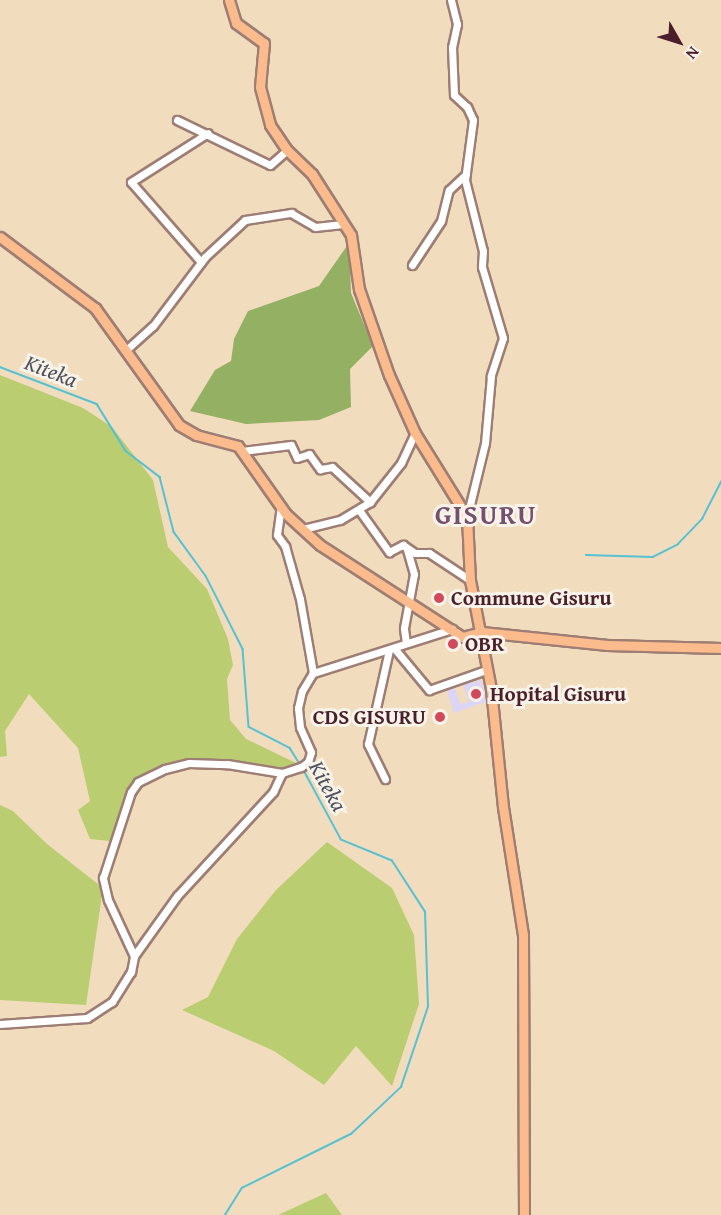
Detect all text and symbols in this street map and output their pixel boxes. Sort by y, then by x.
north arrow [649,12,709,72]
text: N [680,42,706,65]
water label: Kiteka [21,349,81,393]
district label: GISURU [435,499,537,531]
place label: Commune Gisuru [451,585,611,611]
marker: Commune Gisuru [432,591,446,605]
place label: OBR [465,631,504,657]
marker: OBR [446,637,460,651]
place label: Hopital Gisuru [490,681,626,707]
marker: Hopital Gisuru [467,685,485,703]
place label: CDS GISURU [313,704,426,730]
marker: CDS GISURU [431,708,449,726]
water label: Kiteka [303,756,353,816]

